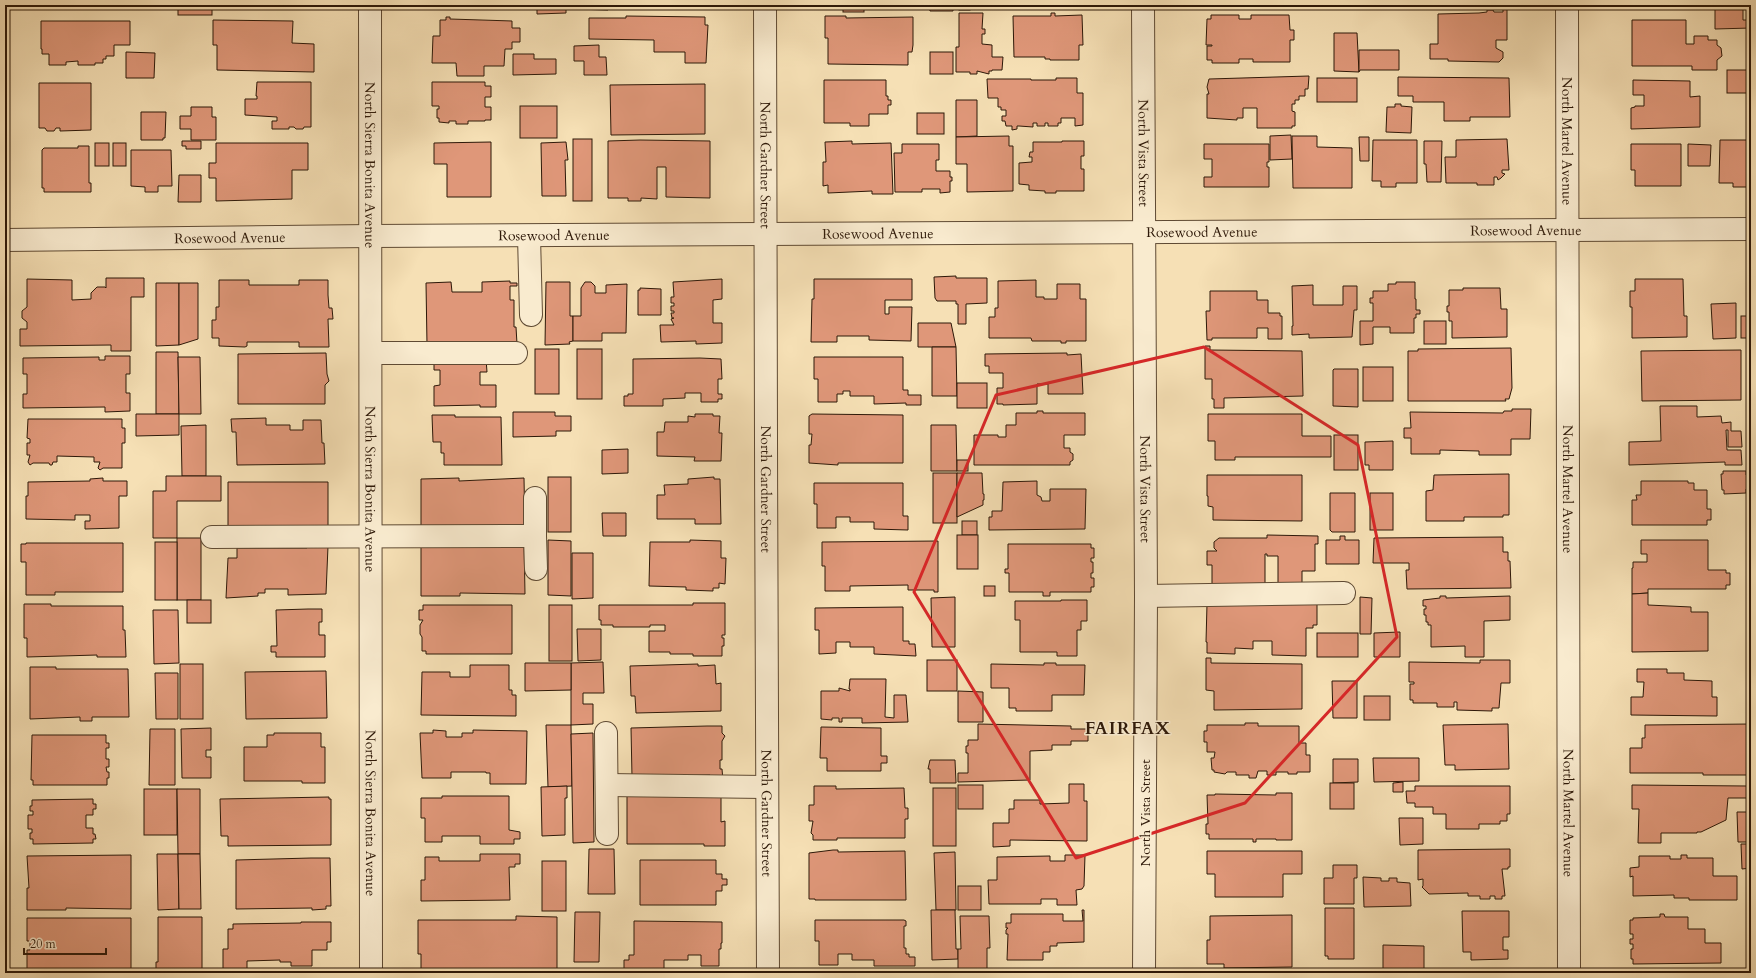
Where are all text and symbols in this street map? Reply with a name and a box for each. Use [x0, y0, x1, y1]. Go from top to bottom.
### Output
street label: North Martel Avenue [1557, 77, 1576, 205]
street label: North Sierra Bonita Avenue [360, 82, 379, 248]
street label: North Vista Street [1133, 99, 1153, 207]
street label: North Gardner Street [755, 101, 775, 229]
street label: Rosewood Avenue [1470, 221, 1582, 240]
street label: Rosewood Avenue [1146, 223, 1258, 242]
street label: Rosewood Avenue [822, 224, 934, 244]
street label: Rosewood Avenue [498, 226, 610, 245]
street label: Rosewood Avenue [174, 228, 286, 248]
street label: North Sierra Bonita Avenue [360, 406, 380, 572]
street label: North Gardner Street [756, 425, 775, 553]
street label: North Martel Avenue [1558, 425, 1577, 553]
street label: North Vista Street [1135, 435, 1155, 543]
district label: FAIRFAX [1085, 716, 1171, 741]
street label: North Sierra Bonita Avenue [361, 730, 380, 896]
street label: North Gardner Street [757, 749, 776, 877]
street label: North Martel Avenue [1559, 749, 1578, 877]
street label: North Vista Street [1136, 759, 1155, 867]
scale bar [24, 930, 106, 956]
text: 20 m [30, 936, 57, 952]

